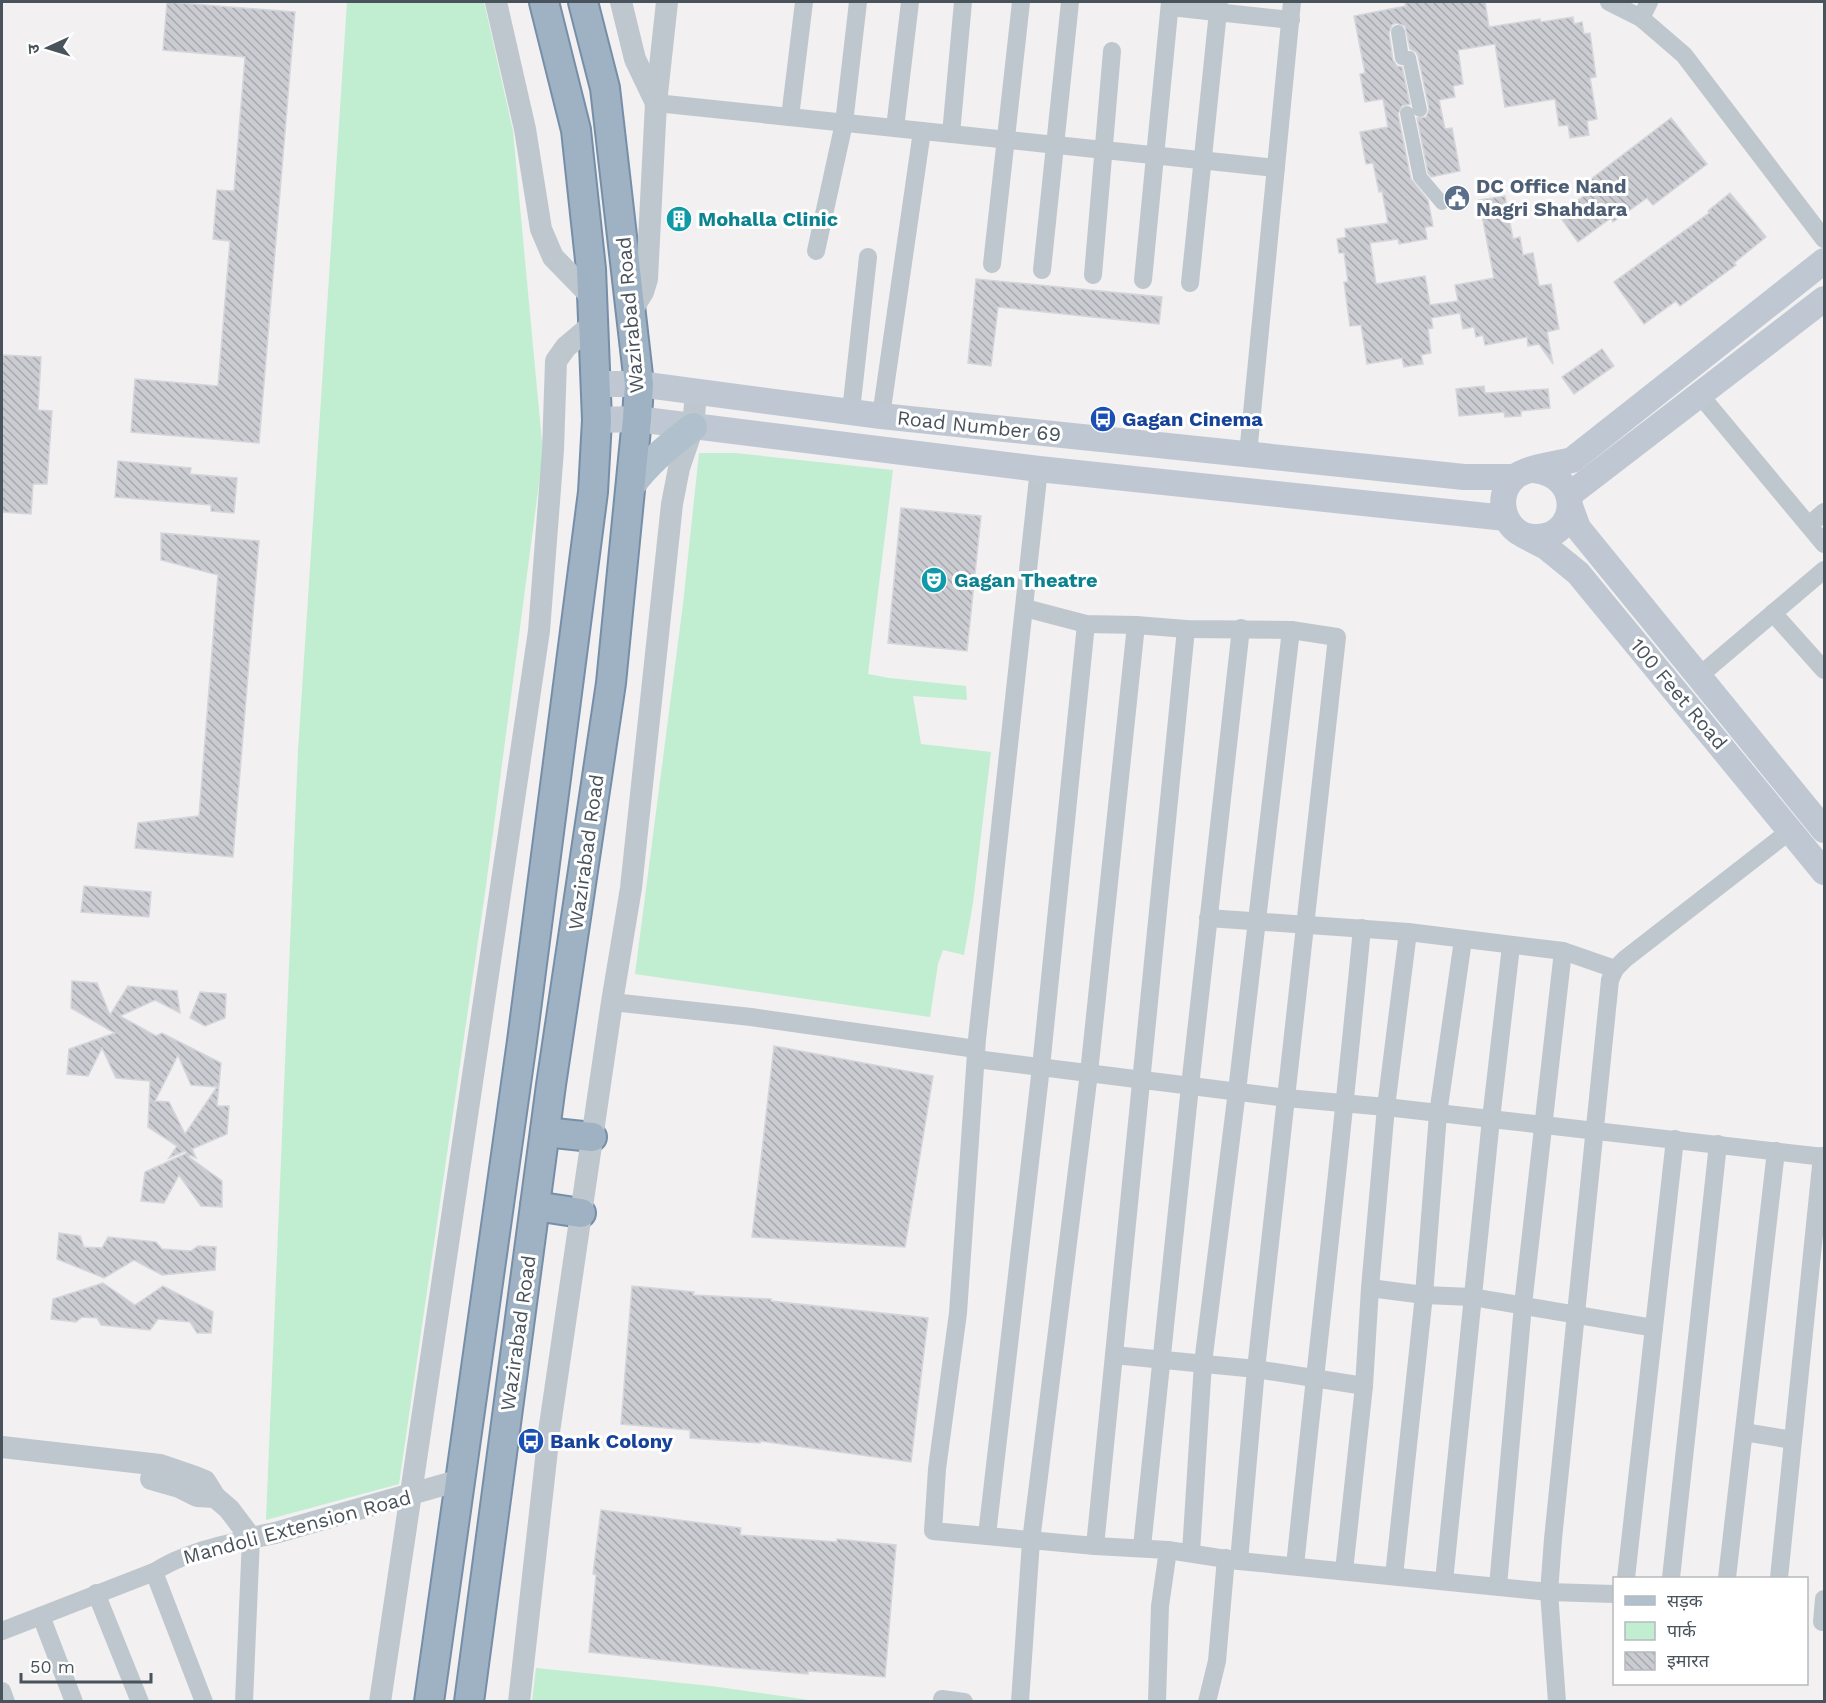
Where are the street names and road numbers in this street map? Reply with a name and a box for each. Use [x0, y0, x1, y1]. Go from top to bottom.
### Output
street label: Wazirabad Road [611, 236, 649, 394]
street label: Road Number 69 [896, 405, 1062, 447]
street label: 100 Feet Road [1626, 634, 1732, 754]
street label: Wazirabad Road [563, 773, 609, 931]
street label: Wazirabad Road [495, 1254, 541, 1412]
street label: Mandoli Extension Road [180, 1485, 414, 1569]

